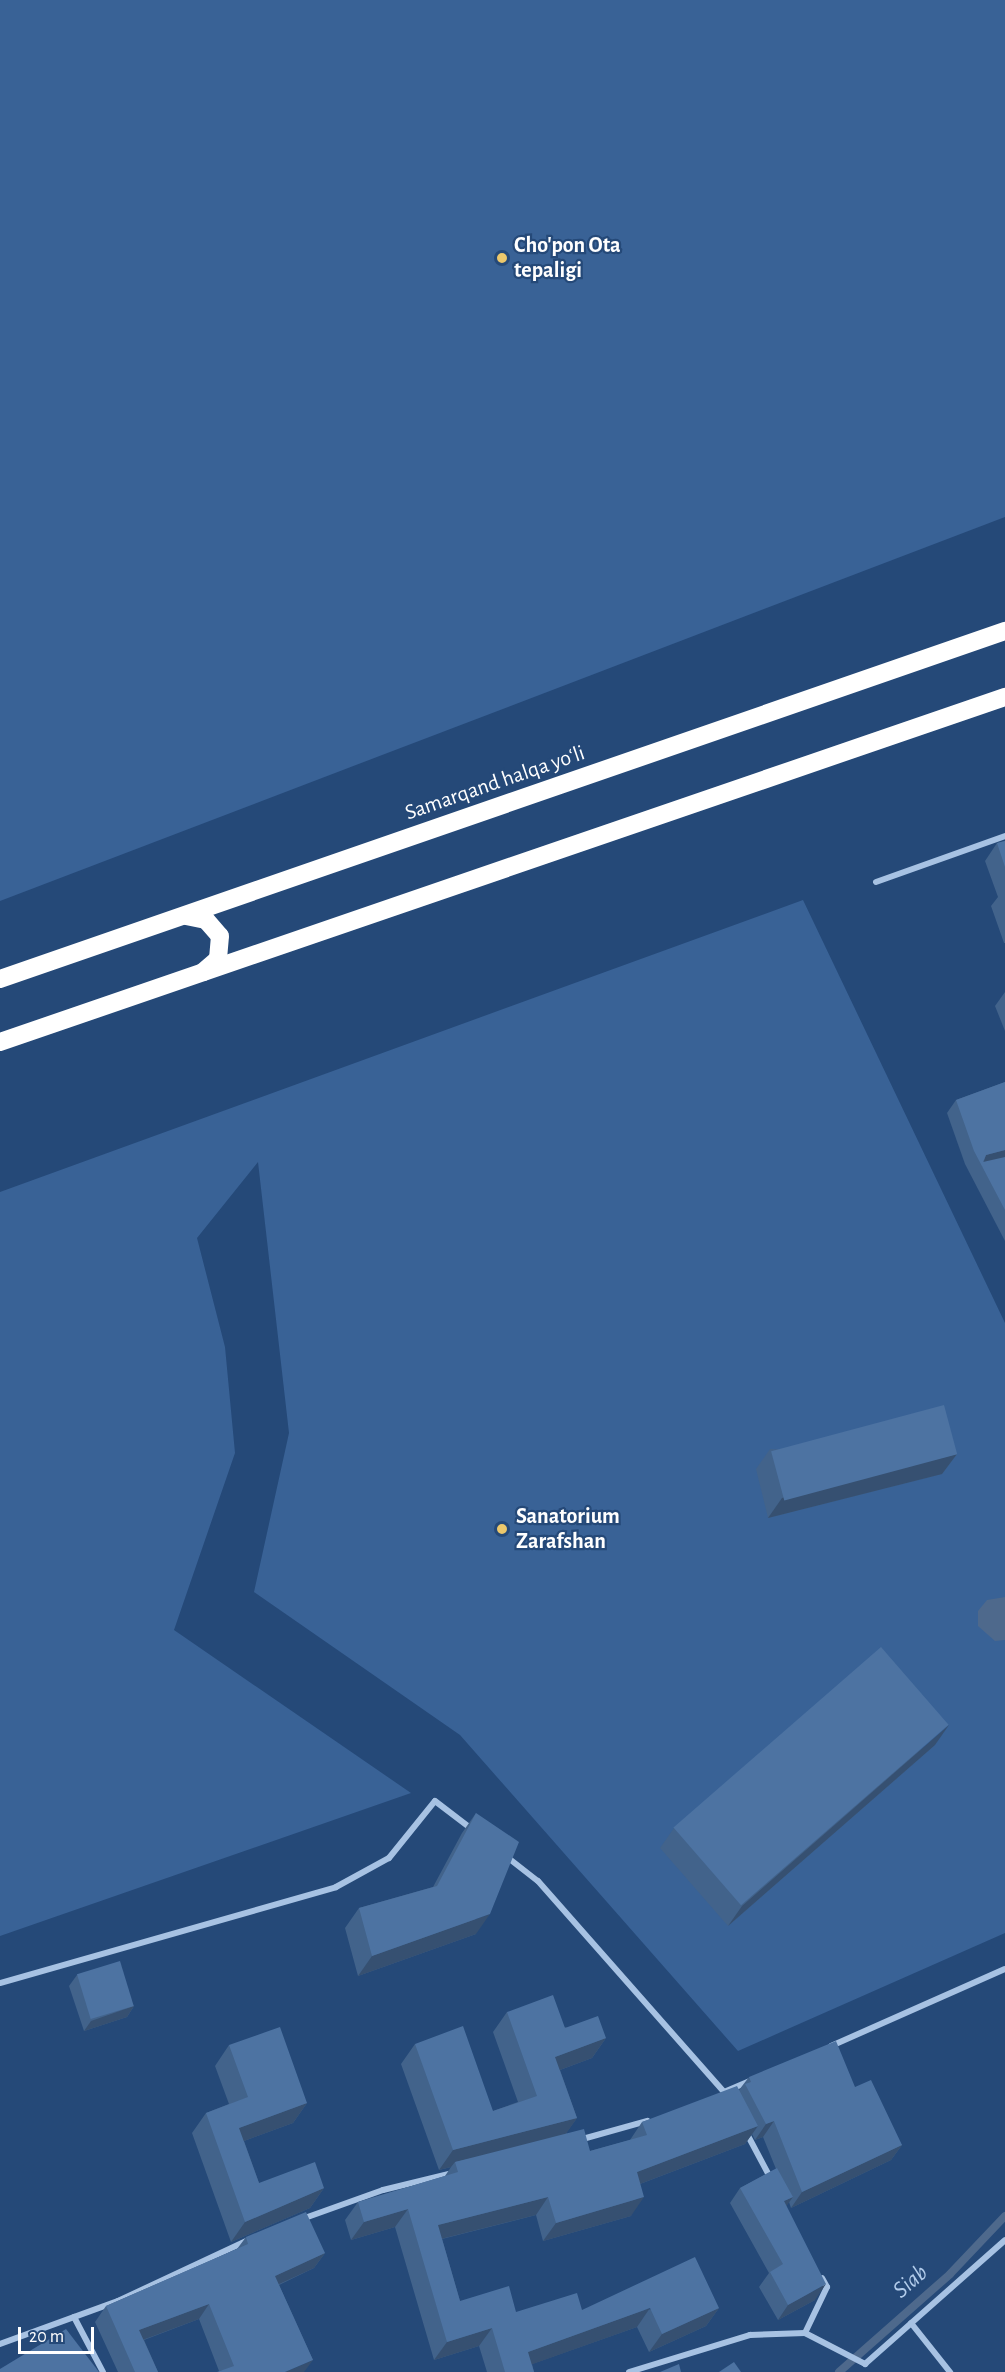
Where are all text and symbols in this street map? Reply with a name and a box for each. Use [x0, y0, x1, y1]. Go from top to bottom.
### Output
place label: Cho'pon Ota tepaligi [514, 232, 621, 284]
marker: Cho'pon Ota tepaligi [495, 251, 509, 265]
street label: Samarqand halqa yoʻli [402, 740, 588, 826]
place label: Sanatorium Zarafshan [516, 1503, 620, 1554]
marker: Sanatorium Zarafshan [493, 1520, 511, 1538]
water label: Siab [888, 2259, 934, 2305]
scale bar [21, 2315, 98, 2353]
text: 20 m [29, 2328, 64, 2346]

